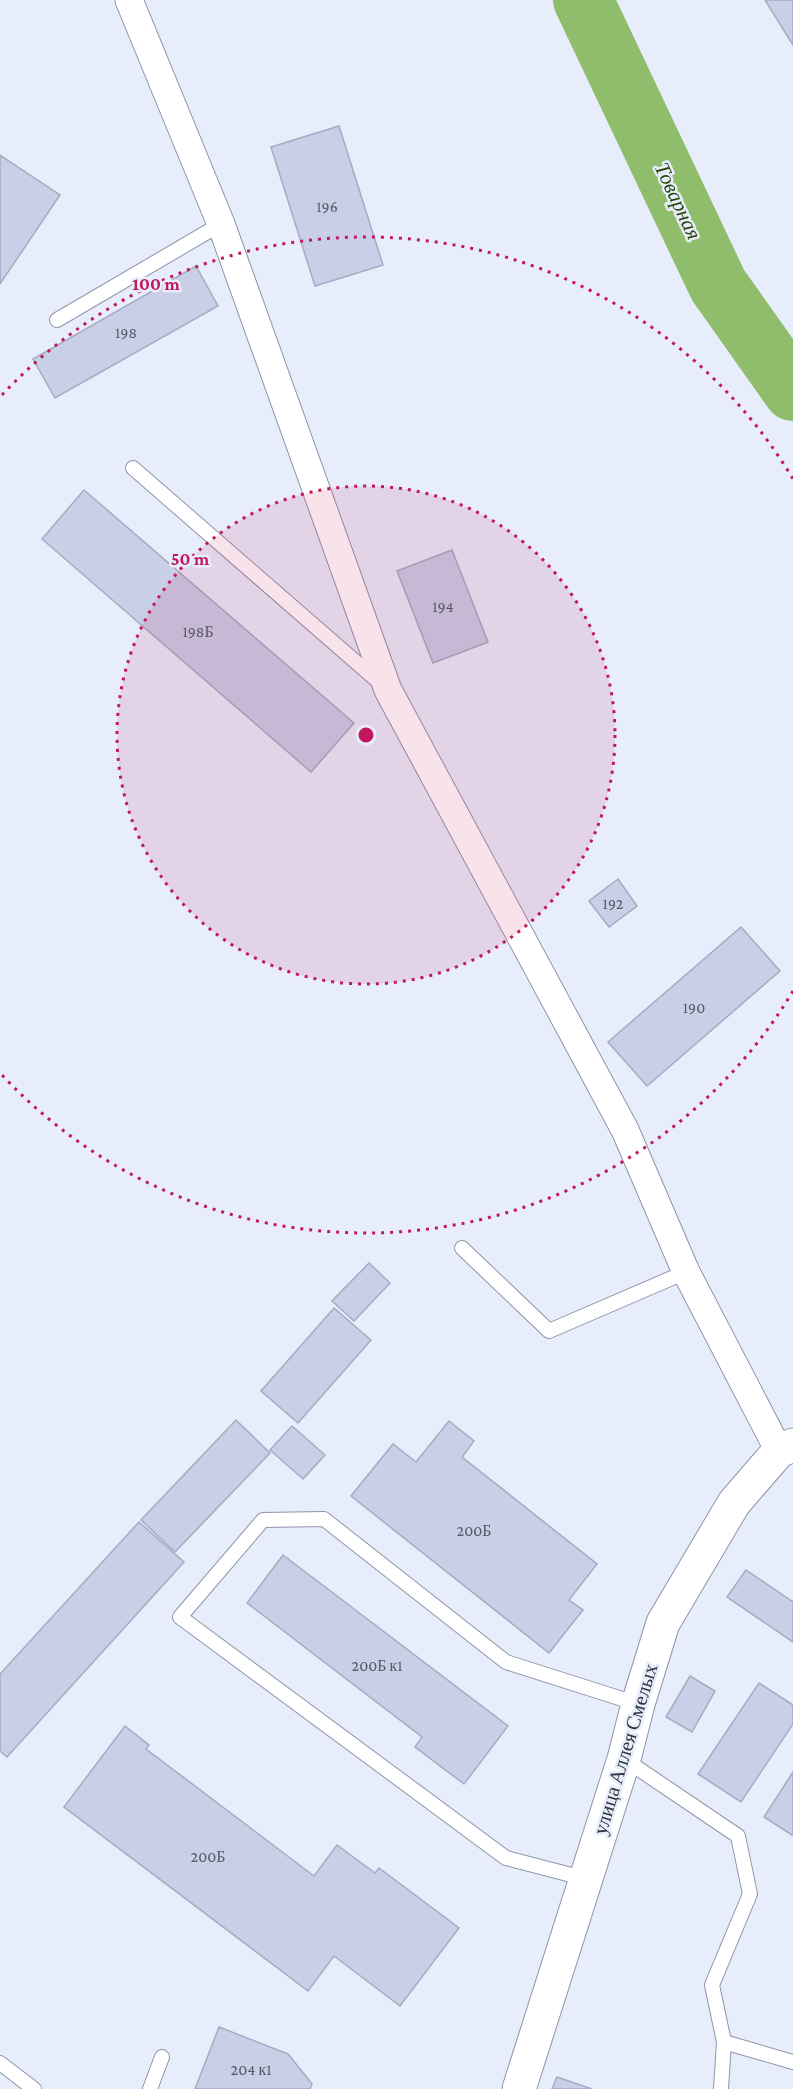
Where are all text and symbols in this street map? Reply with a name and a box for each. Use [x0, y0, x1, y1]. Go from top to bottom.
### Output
water label: Товарная [650, 159, 706, 243]
house number: 196 [316, 198, 338, 215]
text: 100 m [132, 274, 180, 294]
house number: 198 [115, 324, 137, 341]
text: 50 m [171, 549, 210, 569]
house number: 194 [432, 598, 454, 615]
house number: 198Б [182, 623, 214, 640]
centre of rings [356, 725, 376, 745]
house number: 192 [603, 895, 624, 912]
house number: 190 [683, 999, 705, 1016]
house number: 200Б [457, 1522, 491, 1539]
house number: 200Б к1 [352, 1657, 403, 1674]
street label: улица Аллея Смелых [589, 1661, 662, 1837]
house number: 200Б [191, 1848, 225, 1865]
house number: 204 к1 [231, 2061, 271, 2078]

